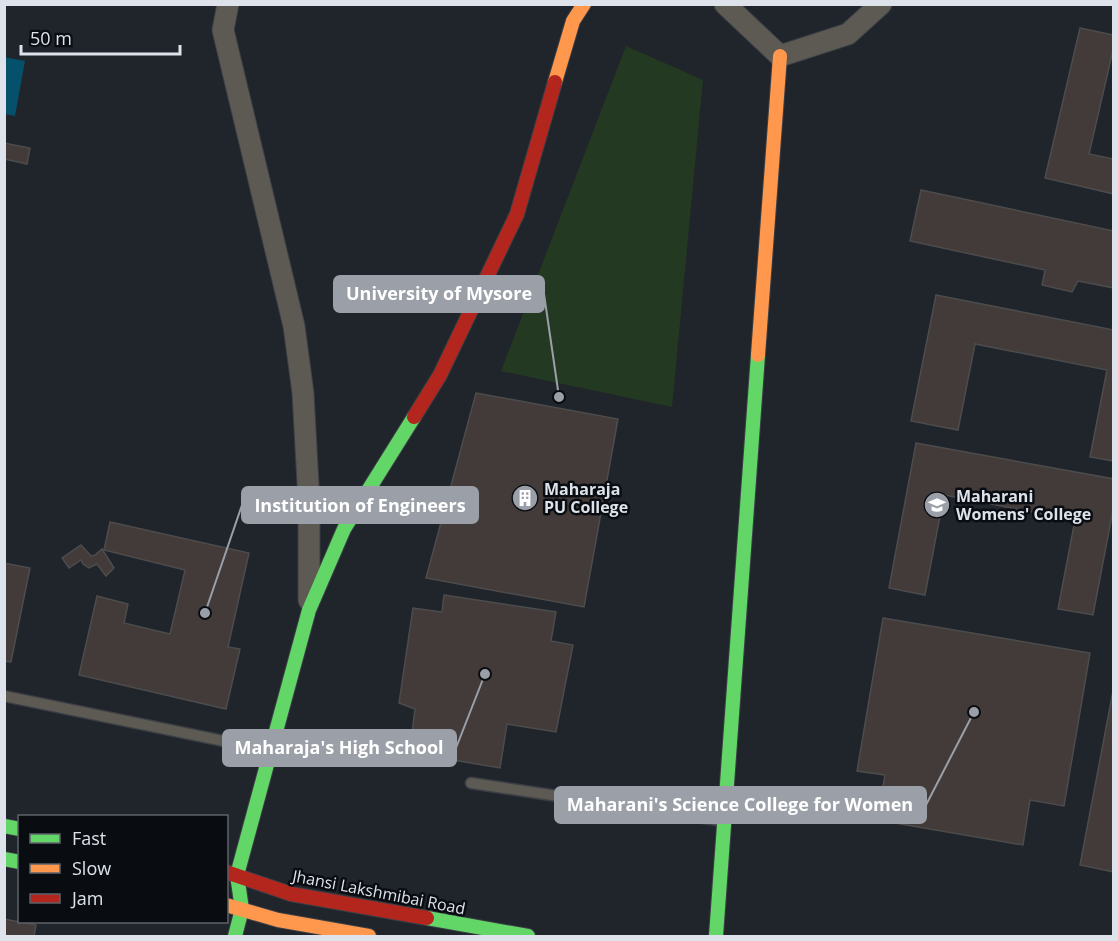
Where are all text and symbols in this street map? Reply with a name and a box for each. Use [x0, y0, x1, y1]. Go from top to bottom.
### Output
scale bar [21, 18, 180, 56]
text: 50 m [30, 26, 72, 50]
callout: University of Mysore [334, 276, 544, 312]
text: University of Mysore [346, 281, 532, 305]
place label: Maharaja PU College [544, 478, 628, 518]
building icon: Maharaja PU College [510, 483, 540, 513]
place label: Maharani Womens' College [956, 485, 1091, 525]
callout: Institution of Engineers [242, 487, 478, 523]
school or university icon: Maharani Womens' College [922, 490, 952, 520]
text: Institution of Engineers [254, 493, 466, 517]
callout: Maharaja's High School [223, 730, 456, 766]
text: Maharaja's High School [234, 735, 444, 759]
callout: Maharani's Science College for Women [555, 787, 926, 823]
text: Maharani's Science College for Women [567, 792, 913, 816]
legend [18, 815, 228, 923]
text: Fast [72, 826, 106, 850]
text: Slow [72, 856, 111, 880]
street label: Jhansi Lakshmibai Road [289, 864, 467, 920]
text: Jam [70, 886, 104, 910]

